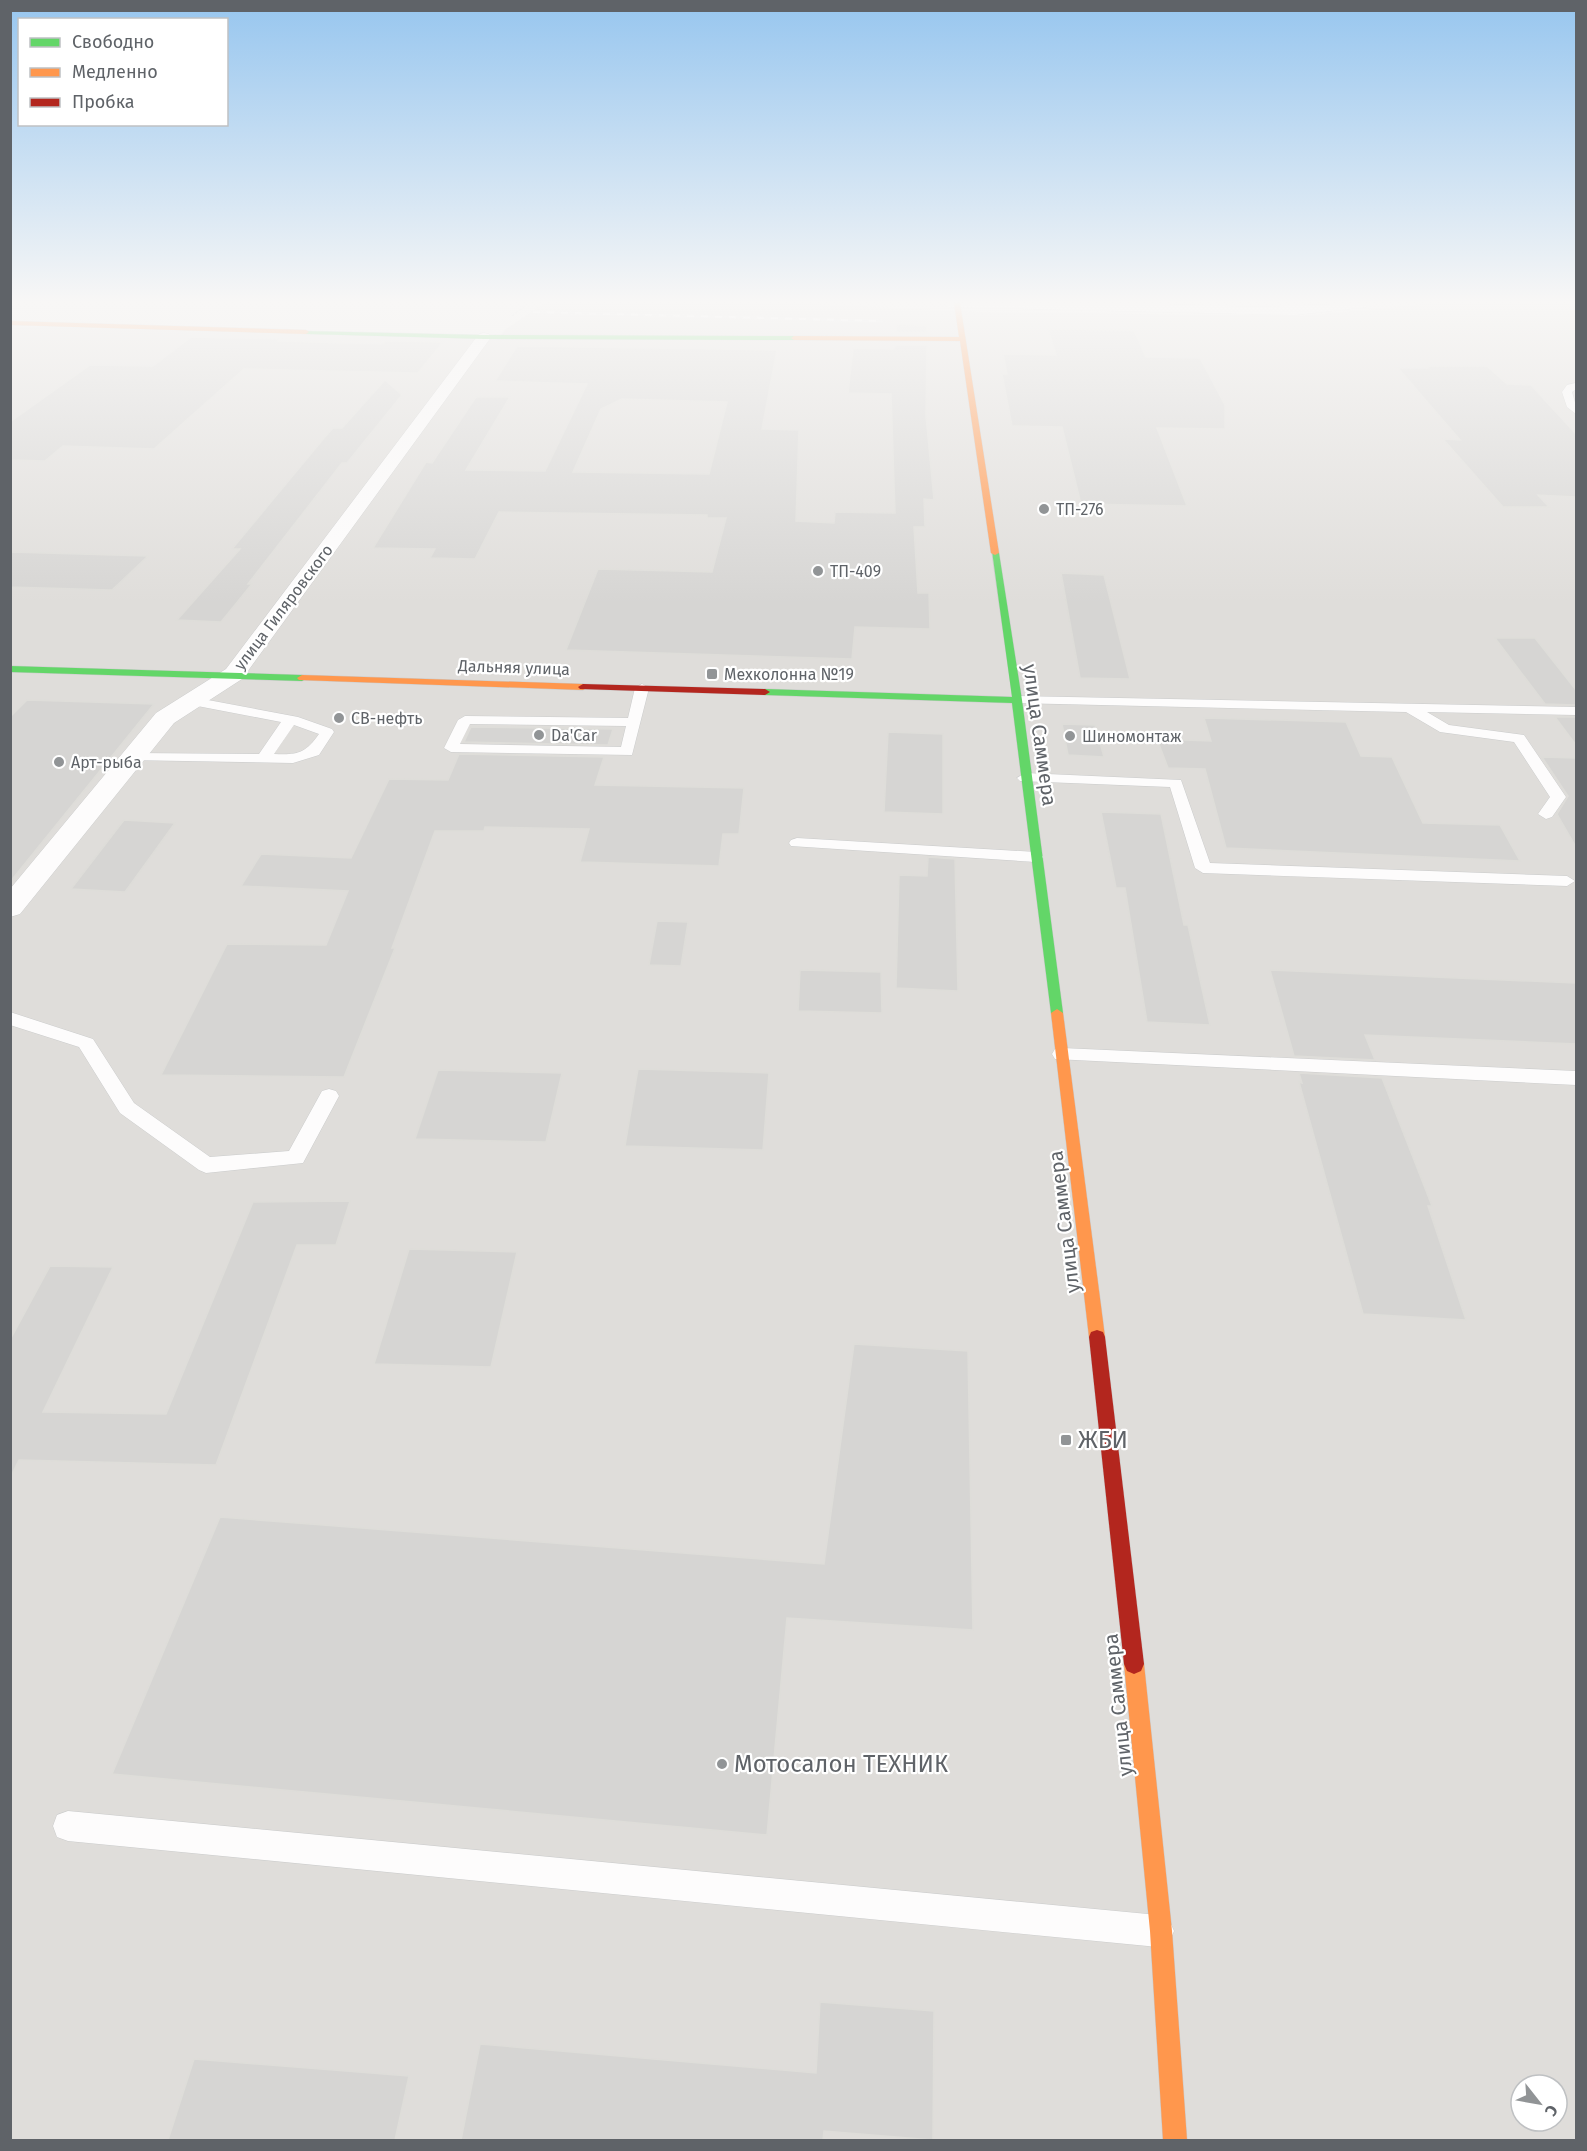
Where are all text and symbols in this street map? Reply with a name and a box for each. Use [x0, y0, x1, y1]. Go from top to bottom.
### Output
legend [18, 18, 228, 126]
text: Свободно [72, 31, 154, 53]
text: Медленно [72, 61, 158, 83]
text: Пробка [72, 91, 135, 113]
place label: ТП-276 [1056, 500, 1104, 519]
marker: ТП-276 [1037, 502, 1051, 516]
street label: улица Гиляровского [230, 541, 337, 674]
place label: ТП-409 [830, 562, 881, 581]
marker: ТП-409 [811, 564, 825, 578]
street label: Дальняя улица [457, 656, 570, 679]
street label: улица Саммера [1018, 662, 1062, 808]
place label: Мехколонна №19 [724, 665, 854, 684]
marker: Мехколонна №19 [705, 667, 719, 681]
place label: СВ-нефть [351, 709, 422, 728]
marker: СВ-нефть [332, 711, 346, 725]
place label: Da'Car [551, 726, 598, 745]
place label: Шиномонтаж [1082, 727, 1182, 746]
marker: Da'Car [532, 728, 546, 742]
marker: Шиномонтаж [1063, 729, 1077, 743]
place label: Арт-рыба [71, 753, 142, 772]
marker: Арт-рыба [52, 755, 66, 769]
street label: улица Саммера [1043, 1149, 1085, 1295]
place label: ЖБИ [1078, 1426, 1128, 1454]
marker: ЖБИ [1059, 1433, 1073, 1447]
street label: улица Саммера [1099, 1633, 1137, 1777]
place label: Мотосалон ТЕХНИК [734, 1750, 948, 1778]
marker: Мотосалон ТЕХНИК [715, 1757, 729, 1771]
north arrow [1509, 2073, 1569, 2133]
text: С [1541, 2102, 1562, 2120]

